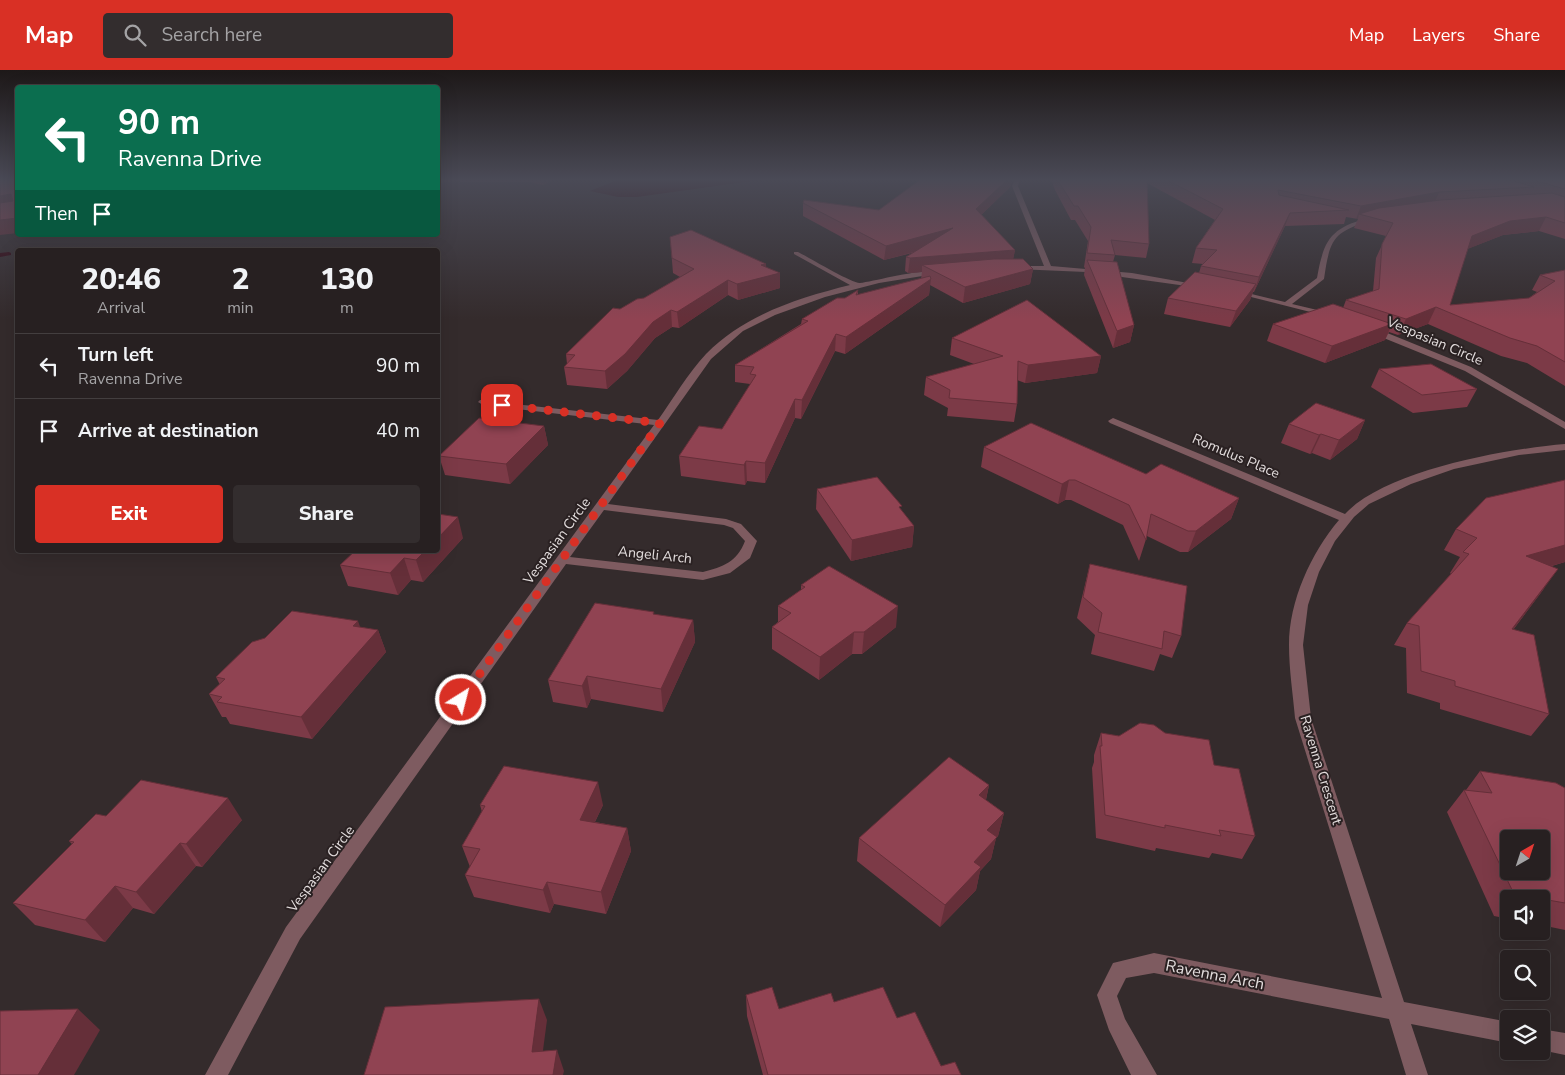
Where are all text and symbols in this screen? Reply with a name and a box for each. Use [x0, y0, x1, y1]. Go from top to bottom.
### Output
search box [103, 13, 453, 58]
text: Map [25, 19, 73, 51]
icon: search [121, 21, 149, 49]
text: Search here [161, 22, 262, 48]
text: Map [1349, 23, 1384, 47]
text: Layers [1412, 23, 1465, 47]
text: Share [1493, 23, 1540, 47]
text: 90 m [118, 99, 200, 146]
icon: left [35, 105, 100, 170]
text: Ravenna Drive [118, 144, 262, 174]
icon: arrive [88, 200, 116, 228]
text: Then [35, 201, 78, 227]
text: 20:46 [81, 259, 161, 300]
text: 2 [231, 259, 249, 300]
text: 130 [320, 259, 374, 300]
text: Arrival [97, 297, 145, 319]
text: min [227, 297, 254, 319]
text: m [340, 297, 354, 319]
street label: Vespasian Circle [1383, 312, 1486, 370]
text: Turn left [78, 342, 153, 368]
icon: left [35, 352, 63, 380]
text: 90 m [376, 353, 420, 379]
text: Ravenna Drive [78, 368, 182, 390]
pin [481, 384, 523, 426]
icon: arrive [488, 391, 516, 419]
icon: arrive [35, 417, 63, 445]
text: Arrive at destination [78, 418, 259, 444]
text: 40 m [376, 418, 420, 444]
street label: Romulus Place [1189, 429, 1283, 483]
button: Exit [35, 485, 223, 543]
button: Share [233, 485, 420, 543]
street label: Vespasian Circle [518, 494, 595, 589]
street label: Angeli Arch [617, 542, 693, 568]
position arrow [434, 673, 486, 725]
street label: Ravenna Crescent [1295, 713, 1347, 827]
street label: Vespasian Circle [282, 822, 359, 917]
north arrow [1500, 830, 1550, 880]
map controls [1500, 830, 1550, 1060]
button: sound [1500, 890, 1550, 940]
button: search [1500, 950, 1550, 1000]
street label: Ravenna Arch [1164, 955, 1266, 995]
button: layers [1500, 1010, 1550, 1060]

